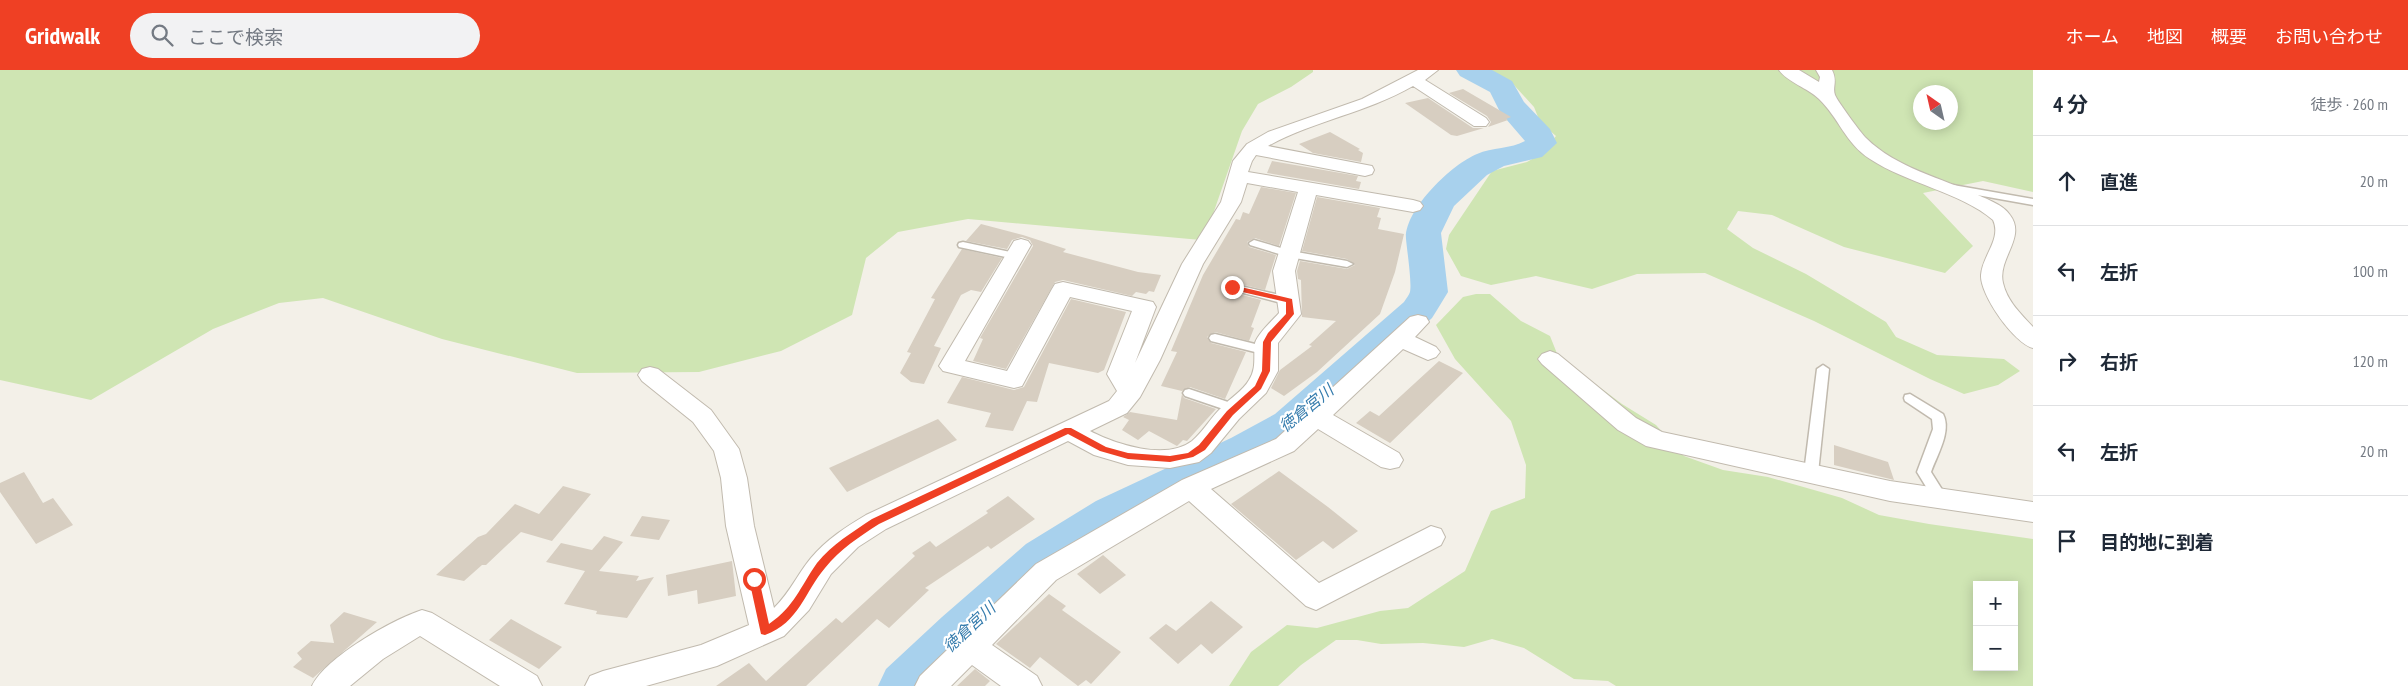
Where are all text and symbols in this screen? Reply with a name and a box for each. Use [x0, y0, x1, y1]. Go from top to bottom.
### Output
search box [130, 13, 480, 58]
text: Gridwalk [25, 20, 100, 51]
icon: search [148, 21, 176, 49]
text: ここで検索 [188, 25, 283, 49]
text: ホーム [2066, 25, 2119, 48]
text: 地図 [2147, 25, 2183, 48]
text: 概要 [2211, 25, 2247, 48]
text: お問い合わせ [2275, 25, 2383, 48]
north arrow [1913, 85, 1958, 130]
text: 4 分 [2053, 91, 2088, 118]
text: 徒歩 · 260 m [2310, 94, 2388, 114]
icon: ahead [2053, 167, 2081, 195]
text: 直進 [2100, 170, 2138, 194]
text: 20 m [2360, 171, 2388, 191]
icon: left [2053, 257, 2081, 285]
text: 左折 [2100, 260, 2138, 284]
text: 100 m [2353, 261, 2388, 281]
route end [1221, 276, 1244, 299]
icon: right [2053, 347, 2081, 375]
text: 右折 [2100, 350, 2138, 374]
text: 120 m [2353, 351, 2388, 371]
water label: 徳倉宮川 [1275, 379, 1339, 436]
icon: left [2053, 437, 2081, 465]
text: 左折 [2100, 440, 2138, 464]
text: 20 m [2360, 441, 2388, 461]
icon: arrive [2053, 527, 2081, 555]
text: 目的地に到着 [2100, 530, 2214, 554]
route start [743, 568, 766, 591]
map controls [1973, 581, 2018, 671]
button: + [1973, 581, 2018, 626]
water label: 徳倉宮川 [939, 597, 1001, 656]
button: − [1973, 626, 2018, 671]

